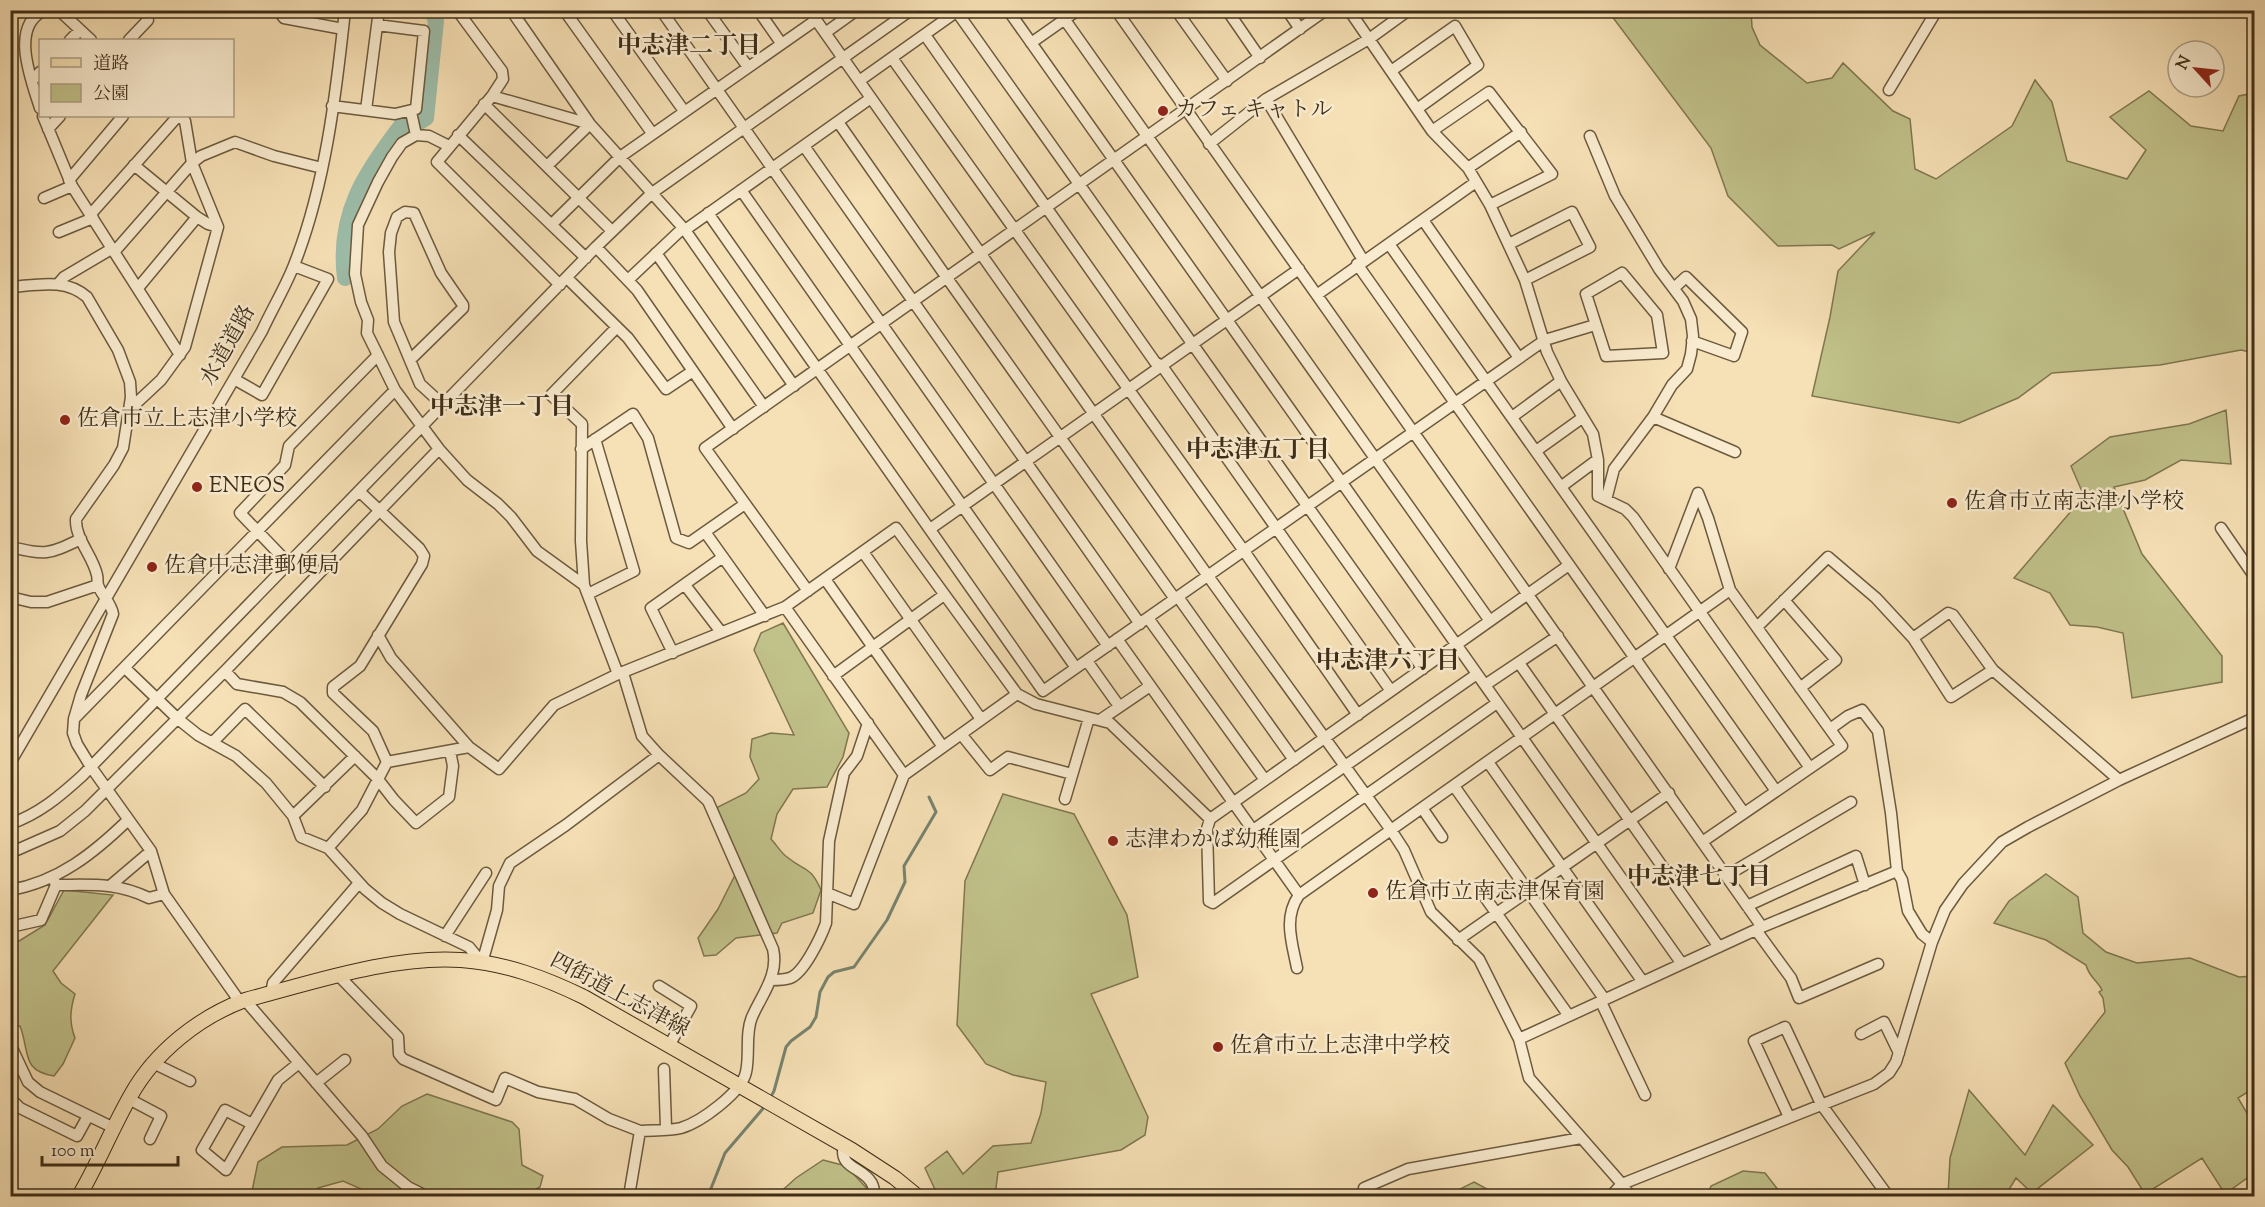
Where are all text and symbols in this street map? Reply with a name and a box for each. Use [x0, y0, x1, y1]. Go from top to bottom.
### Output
district label: 中志津二丁目 [617, 30, 761, 64]
legend [39, 39, 234, 117]
north arrow [2166, 39, 2226, 99]
text: 道路 [93, 52, 129, 78]
text: N [2172, 52, 2198, 74]
text: 公園 [93, 82, 129, 108]
place label: カフェ キャトル [1175, 95, 1333, 127]
marker: カフェ キャトル [1156, 104, 1170, 118]
street label: 水道道路 [194, 300, 264, 392]
district label: 中志津一丁目 [430, 391, 574, 425]
place label: 佐倉市立上志津小学校 [77, 404, 297, 436]
marker: 佐倉市立上志津小学校 [58, 413, 72, 427]
district label: 中志津五丁目 [1186, 434, 1330, 468]
place label: ENEOS [209, 471, 285, 503]
marker: ENEOS [190, 480, 204, 494]
place label: 佐倉市立南志津小学校 [1964, 487, 2184, 519]
marker: 佐倉市立南志津小学校 [1945, 496, 1959, 510]
place label: 佐倉中志津郵便局 [164, 551, 340, 583]
marker: 佐倉中志津郵便局 [145, 560, 159, 574]
district label: 中志津六丁目 [1316, 645, 1460, 679]
place label: 志津わかば幼稚園 [1125, 825, 1301, 857]
marker: 志津わかば幼稚園 [1106, 834, 1120, 848]
district label: 中志津七丁目 [1627, 861, 1771, 895]
place label: 佐倉市立南志津保育園 [1385, 877, 1605, 909]
marker: 佐倉市立南志津保育園 [1366, 886, 1380, 900]
street label: 四街道上志津線 [543, 946, 695, 1046]
place label: 佐倉市立上志津中学校 [1230, 1031, 1450, 1063]
marker: 佐倉市立上志津中学校 [1211, 1040, 1225, 1054]
scale bar [42, 1129, 178, 1167]
text: 100 m [51, 1139, 95, 1165]

